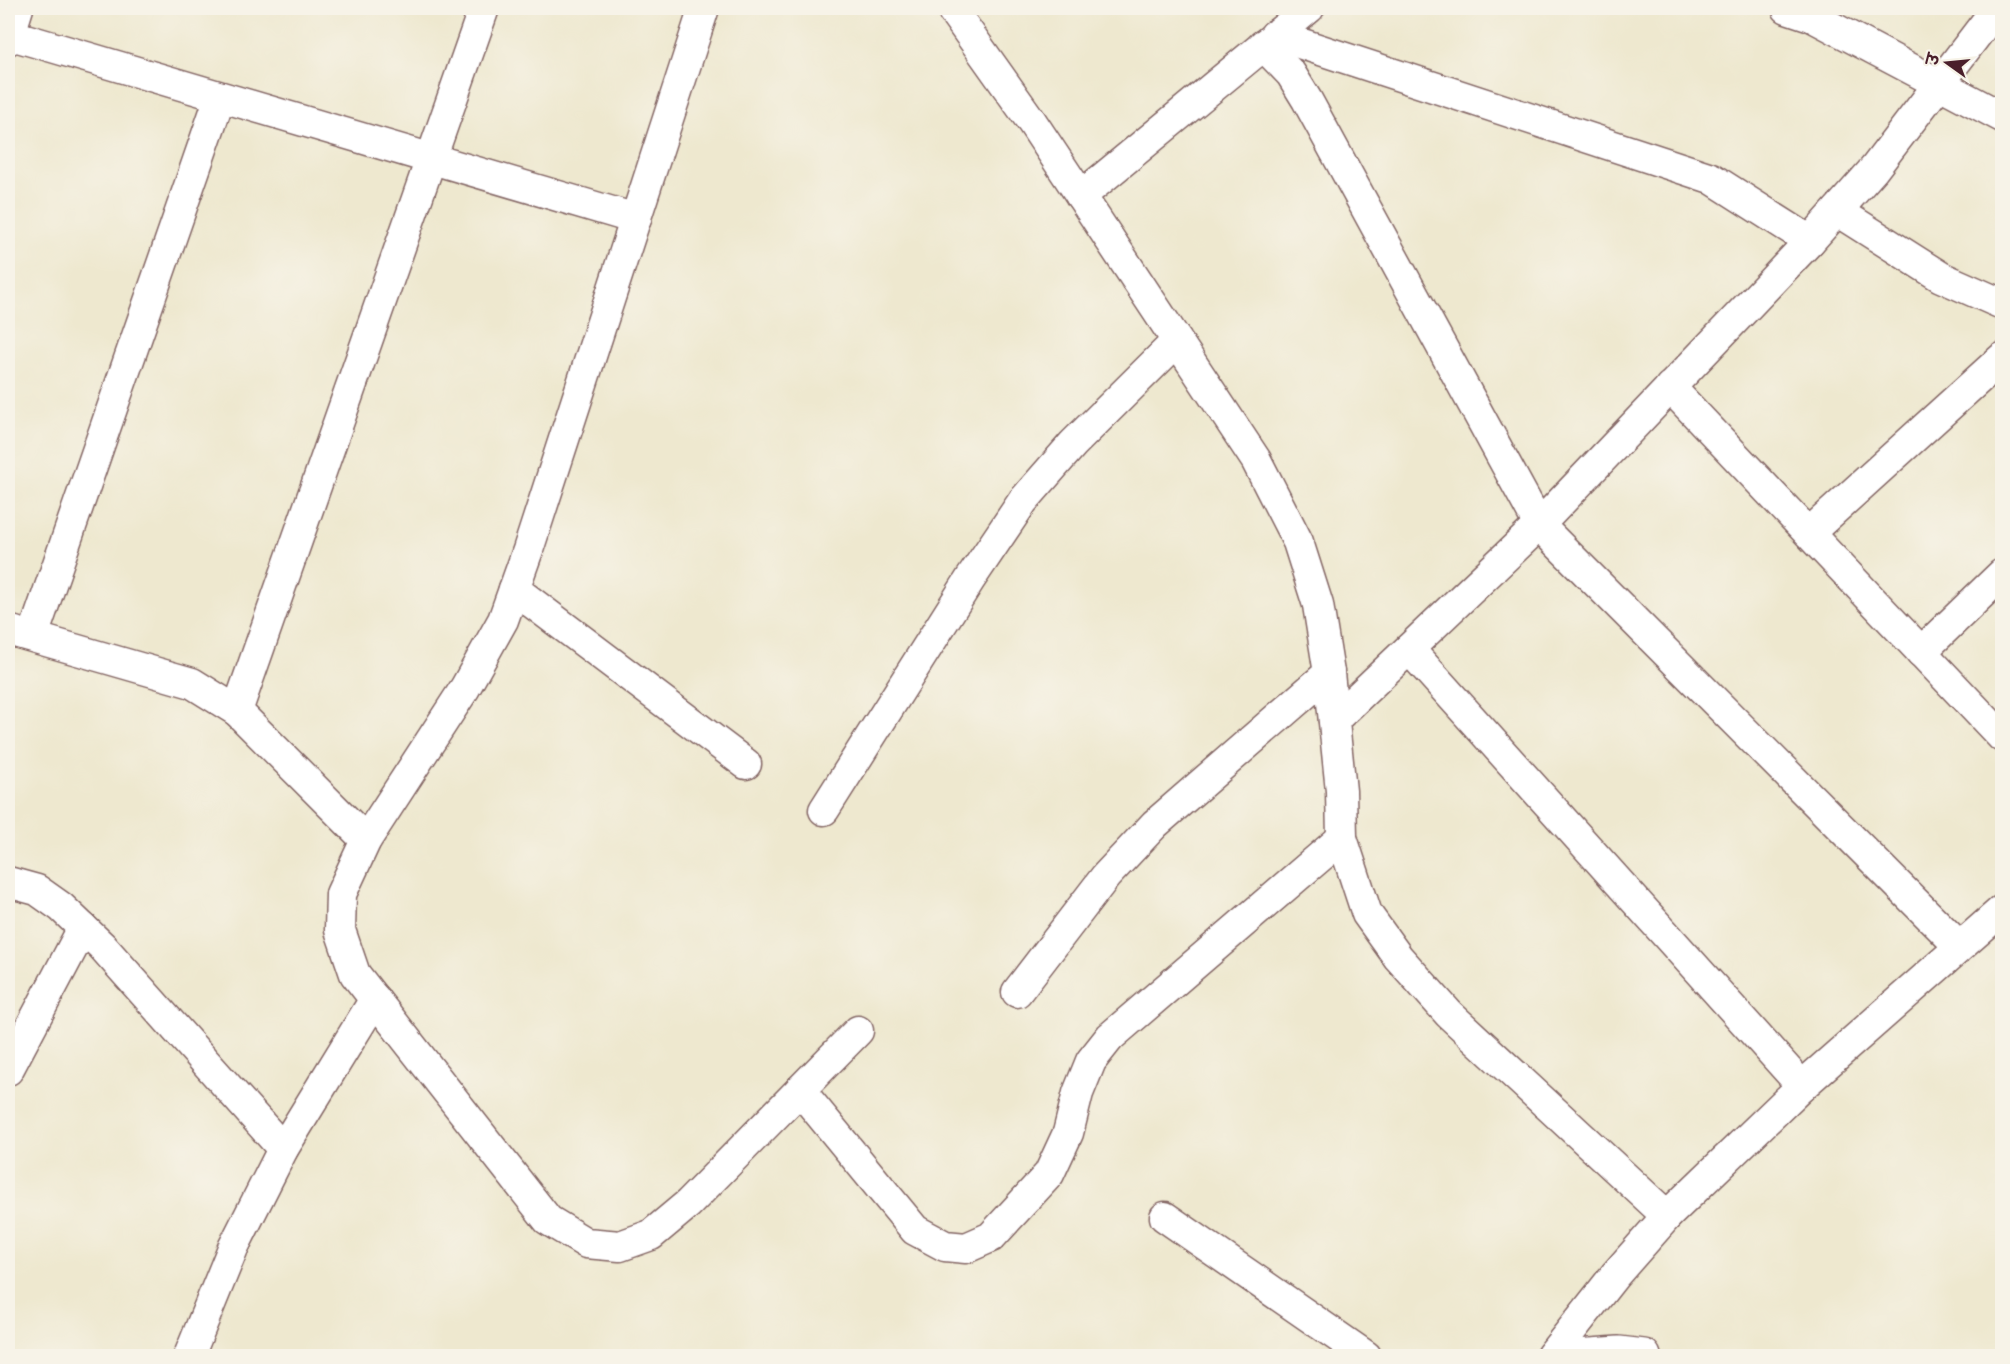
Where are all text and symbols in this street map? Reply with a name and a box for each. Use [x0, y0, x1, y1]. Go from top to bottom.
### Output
north arrow [1917, 33, 1977, 93]
text: उ [1921, 50, 1945, 69]

